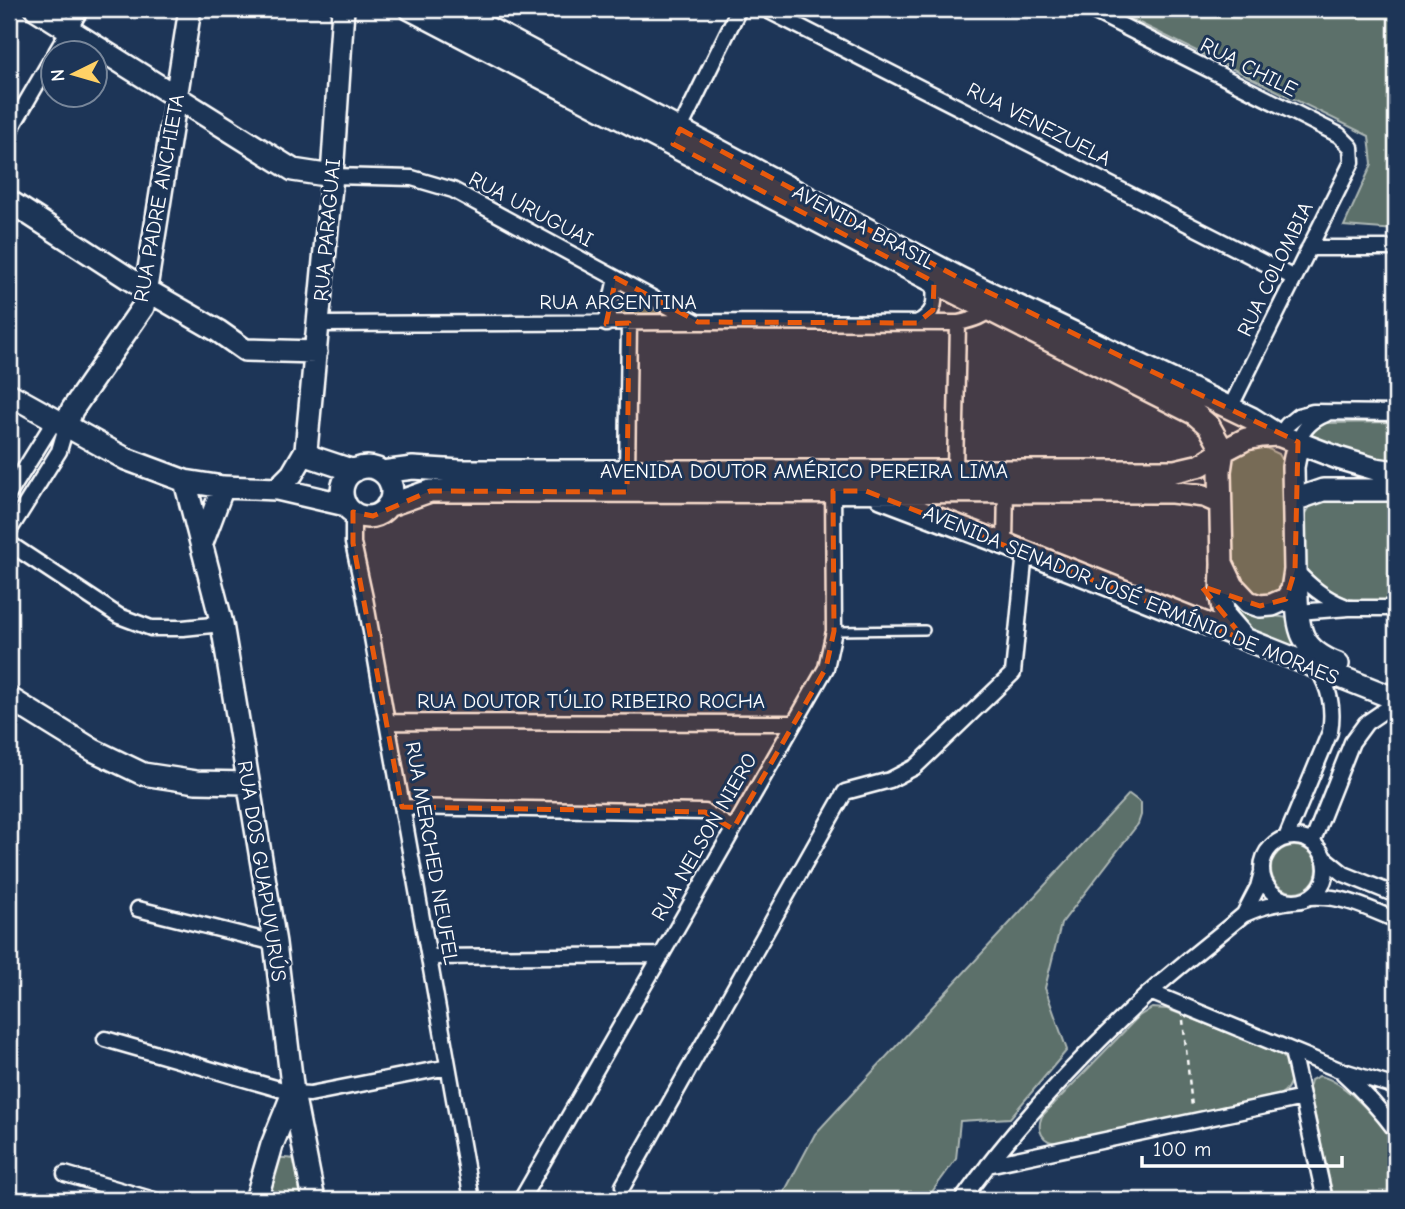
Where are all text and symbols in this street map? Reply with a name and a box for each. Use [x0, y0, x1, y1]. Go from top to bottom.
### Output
street label: RUA CHILE [1197, 32, 1301, 102]
north arrow [38, 38, 108, 108]
text: N [47, 68, 70, 83]
street label: RUA VENEZUELA [963, 77, 1115, 171]
street label: RUA PADRE ANCHIETA [129, 92, 189, 304]
street label: RUA PARAGUAI [309, 158, 345, 302]
street label: RUA URUGUAI [465, 166, 597, 252]
street label: AVENIDA BRASIL [789, 179, 940, 275]
street label: RUA COLOMBIA [1232, 198, 1318, 340]
street label: RUA ARGENTINA [539, 290, 697, 314]
street label: AVENIDA DOUTOR AMÉRICO PEREIRA LIMA [600, 459, 1008, 483]
street label: AVENIDA SENADOR JOSÉ ERMÍNIO DE MORAES [920, 500, 1342, 690]
street label: RUA DOUTOR TÚLIO RIBEIRO ROCHA [417, 689, 765, 713]
street label: RUA MERCHED NEUFEL [401, 740, 464, 967]
street label: RUA NELSON NIERO [646, 749, 762, 925]
street label: RUA DOS GUAPUVURÚS [233, 759, 291, 983]
scale bar [1142, 1125, 1342, 1169]
text: 100 m [1153, 1137, 1211, 1161]

